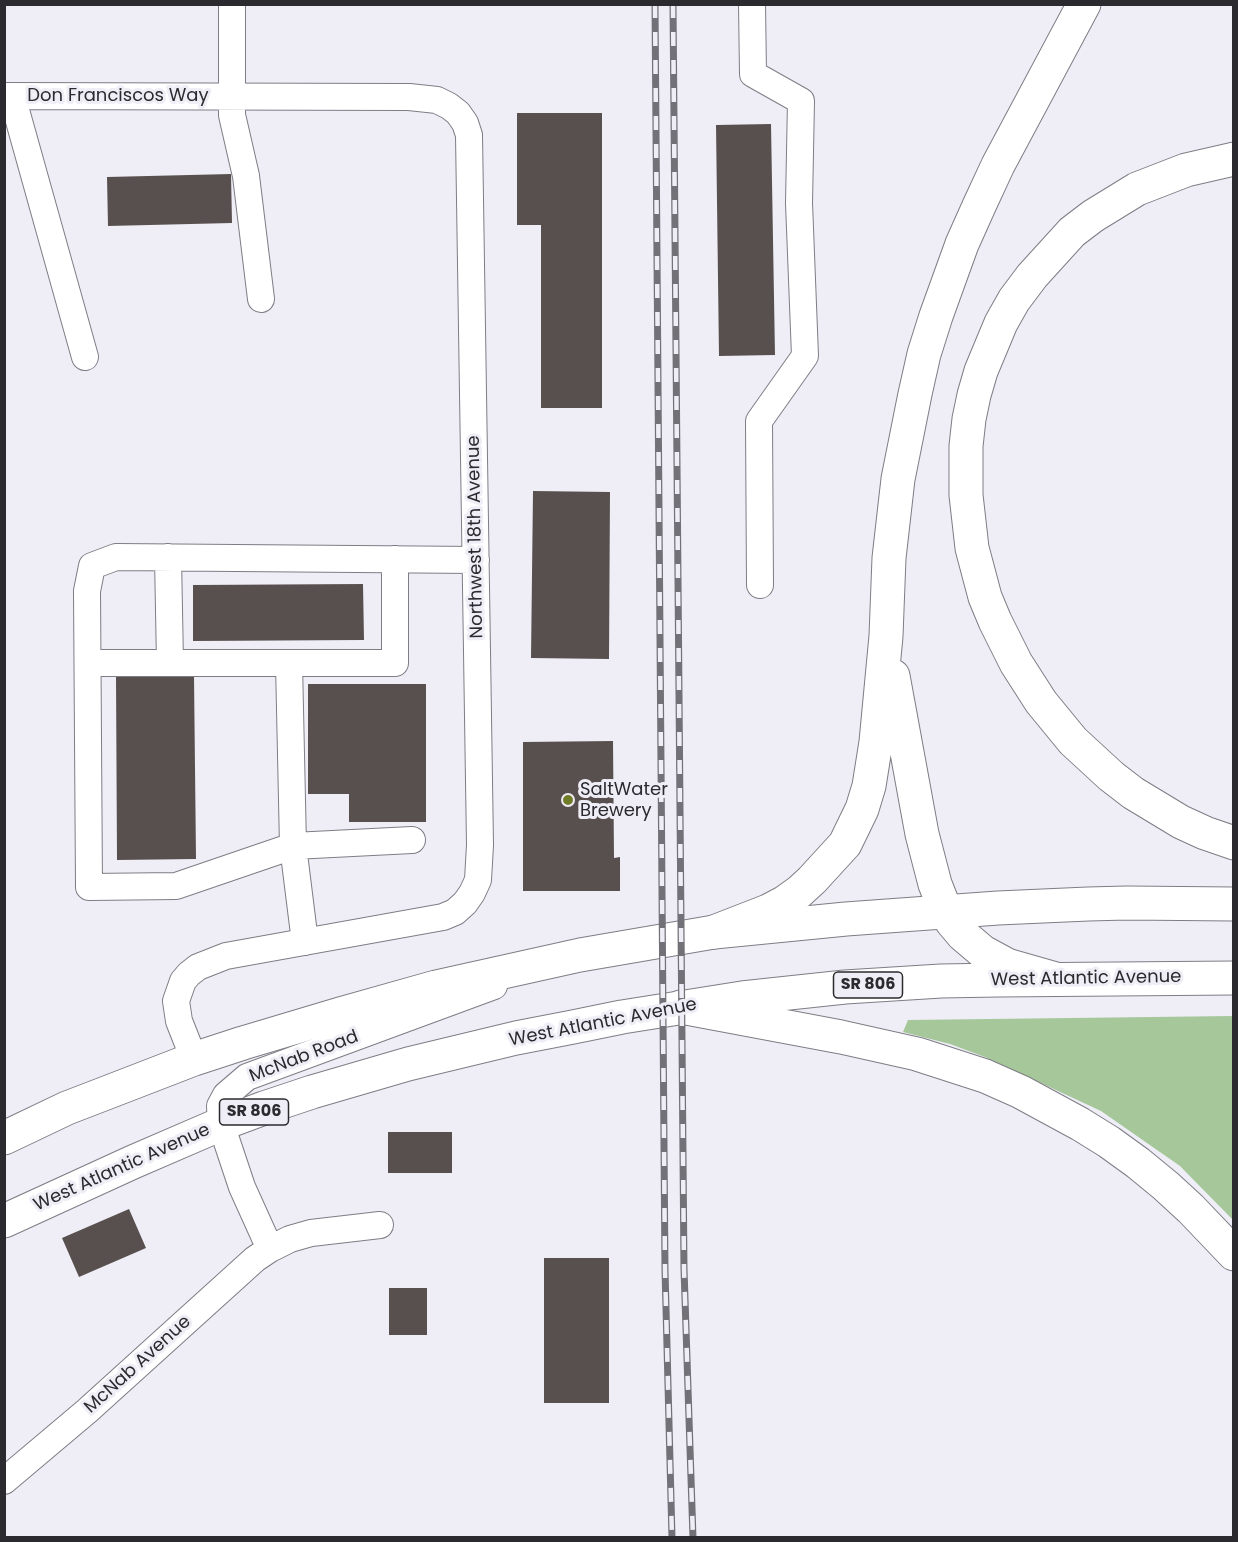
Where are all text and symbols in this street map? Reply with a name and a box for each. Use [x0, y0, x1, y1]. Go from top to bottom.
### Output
street label: Don Franciscos Way [27, 85, 209, 107]
street label: Northwest 18th Avenue [463, 435, 489, 639]
place label: SaltWater Brewery [580, 779, 668, 822]
marker: SaltWater Brewery [561, 793, 575, 807]
street label: West Atlantic Avenue [991, 967, 1181, 991]
road number: SR 806 [834, 972, 902, 998]
street label: West Atlantic Avenue [507, 994, 699, 1052]
street label: McNab Road [246, 1026, 362, 1088]
road number: SR 806 [220, 1099, 288, 1125]
street label: West Atlantic Avenue [31, 1119, 213, 1217]
street label: McNab Avenue [80, 1312, 196, 1418]

